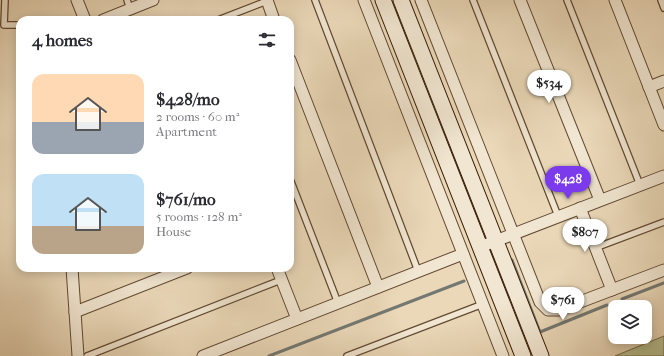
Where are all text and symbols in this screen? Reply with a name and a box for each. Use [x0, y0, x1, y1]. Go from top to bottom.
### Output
icon: filters [256, 29, 278, 51]
text: 4 homes [32, 30, 92, 50]
pin: $534 [525, 70, 573, 104]
text: $534 [536, 75, 562, 90]
text: $428/mo [156, 89, 220, 109]
icon: home [64, 90, 112, 138]
text: 2 rooms · 60 m² [156, 109, 239, 124]
text: Apartment [156, 124, 217, 139]
pin: $428 [544, 166, 592, 200]
text: $428 [554, 171, 582, 186]
text: $761/mo [156, 189, 216, 209]
icon: home [64, 190, 112, 238]
text: 5 rooms · 128 m² [156, 209, 242, 224]
pin: $807 [561, 219, 609, 253]
text: House [156, 224, 191, 239]
text: $807 [571, 224, 599, 239]
pin: $761 [539, 287, 587, 321]
text: $761 [550, 292, 576, 307]
map controls [608, 300, 652, 344]
button: layers [608, 300, 652, 344]

